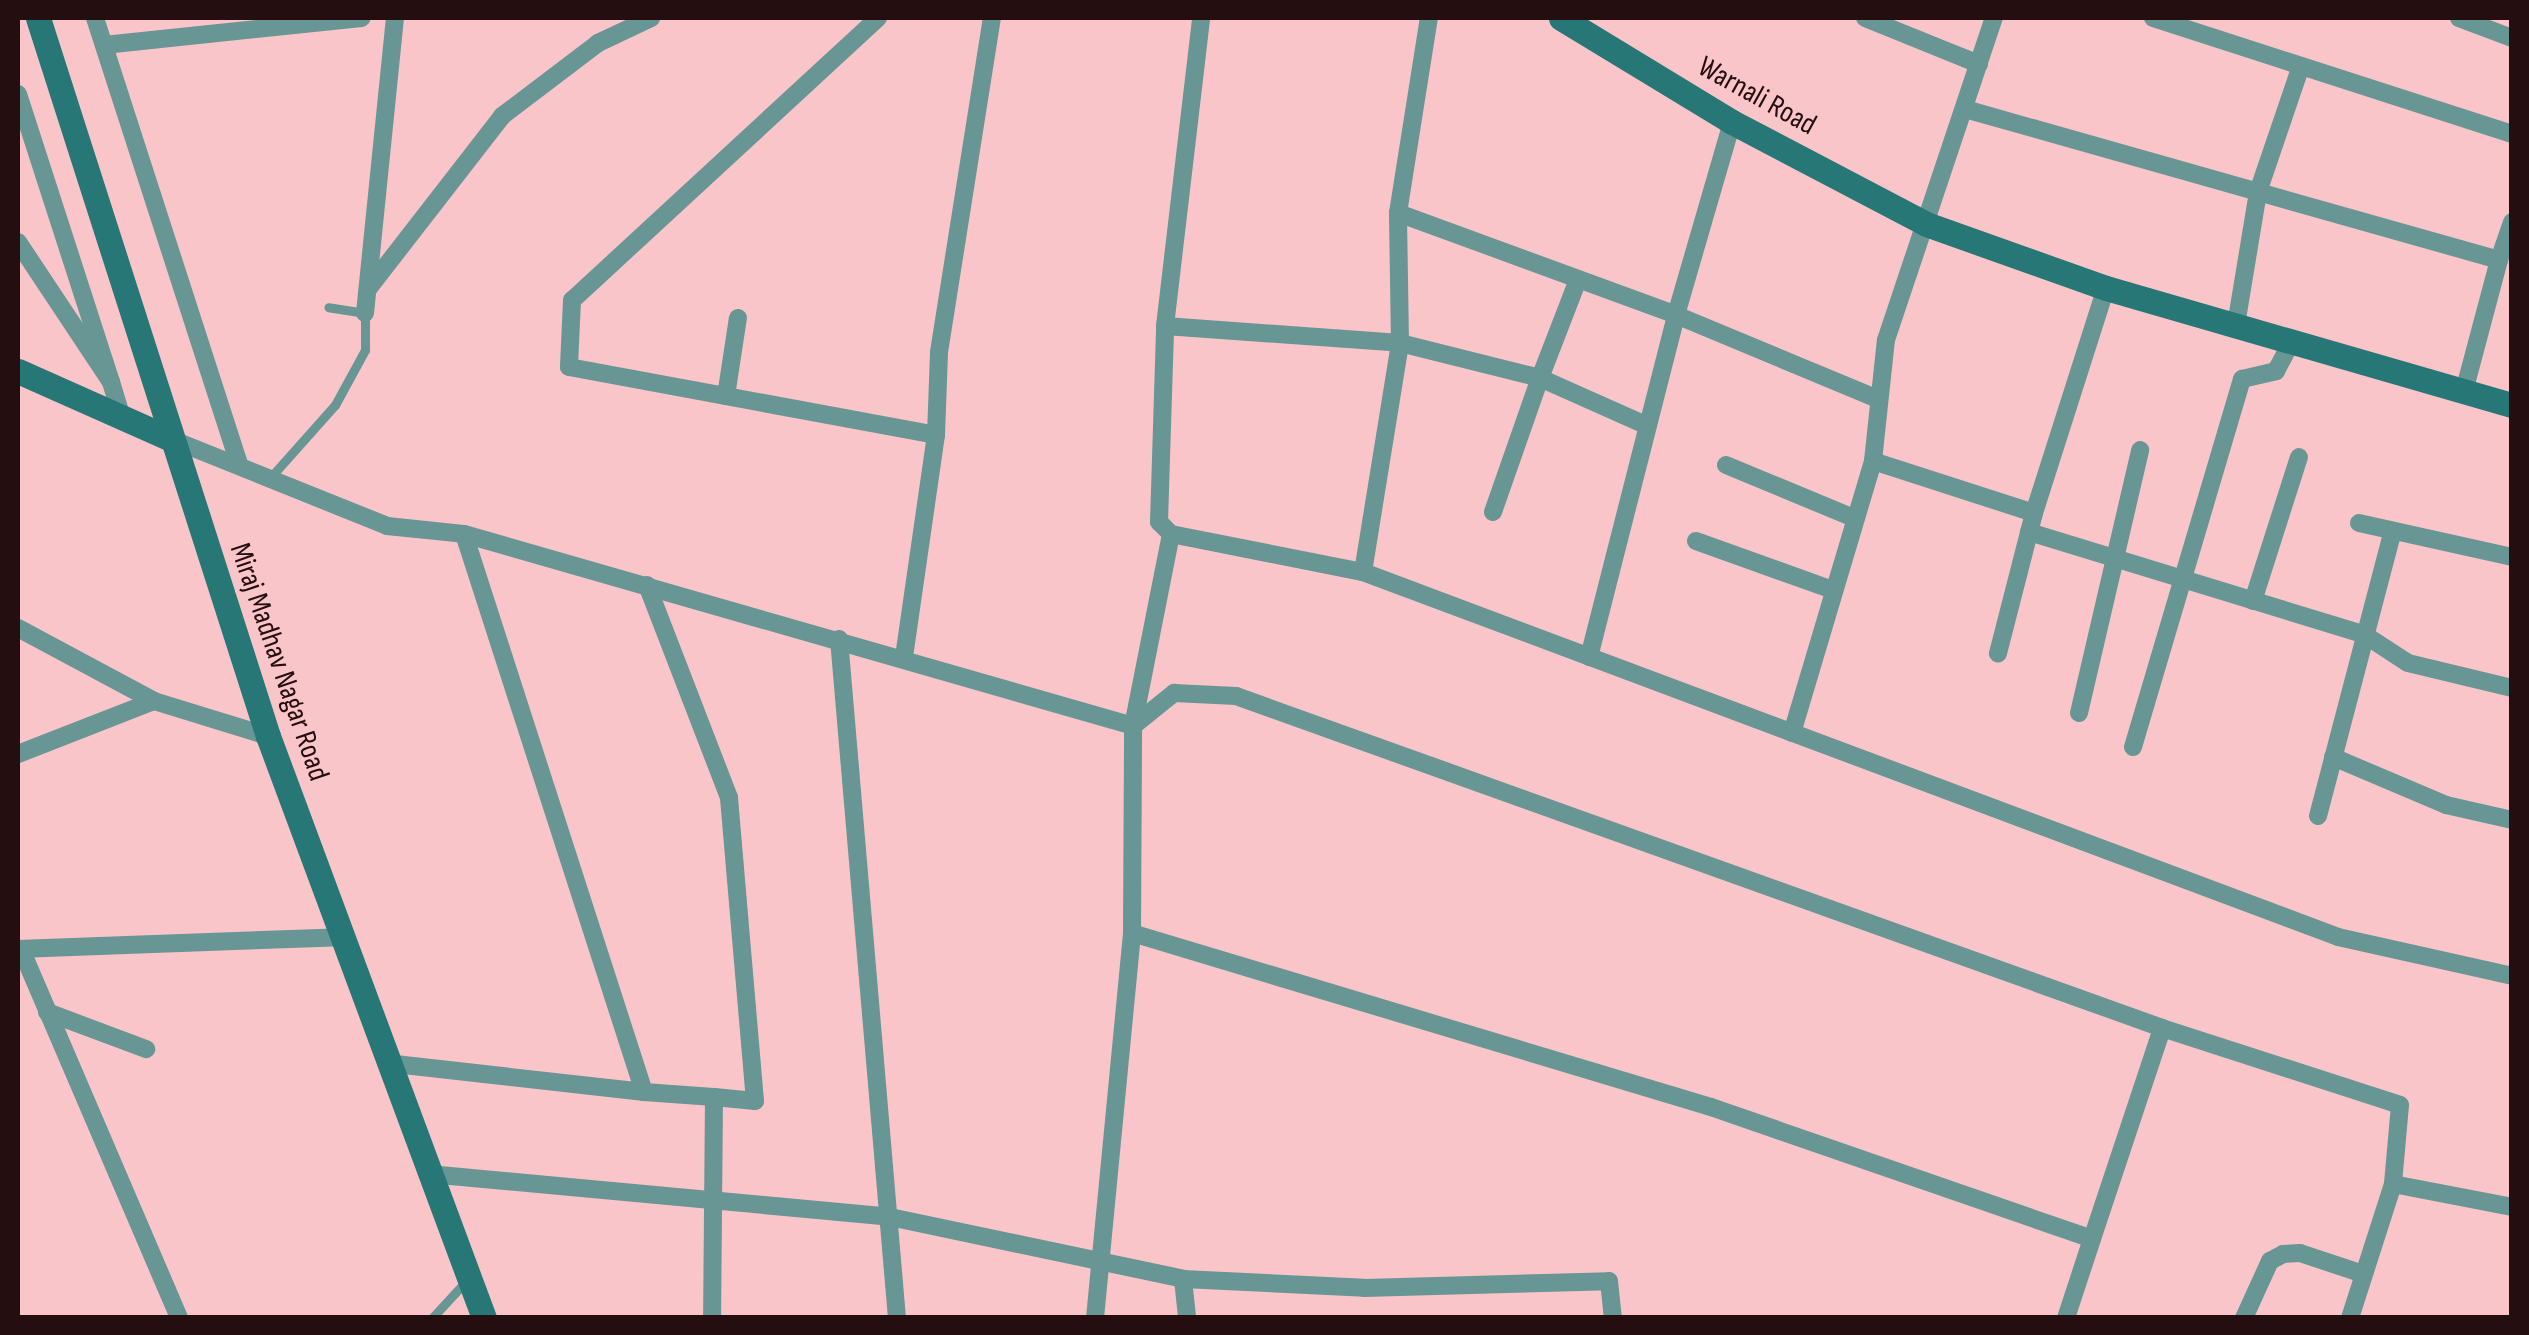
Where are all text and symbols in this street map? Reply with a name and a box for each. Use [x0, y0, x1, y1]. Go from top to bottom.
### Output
street label: Warnali Road [1692, 49, 1822, 143]
street label: Miraj Madhav Nagar Road [221, 538, 337, 786]

